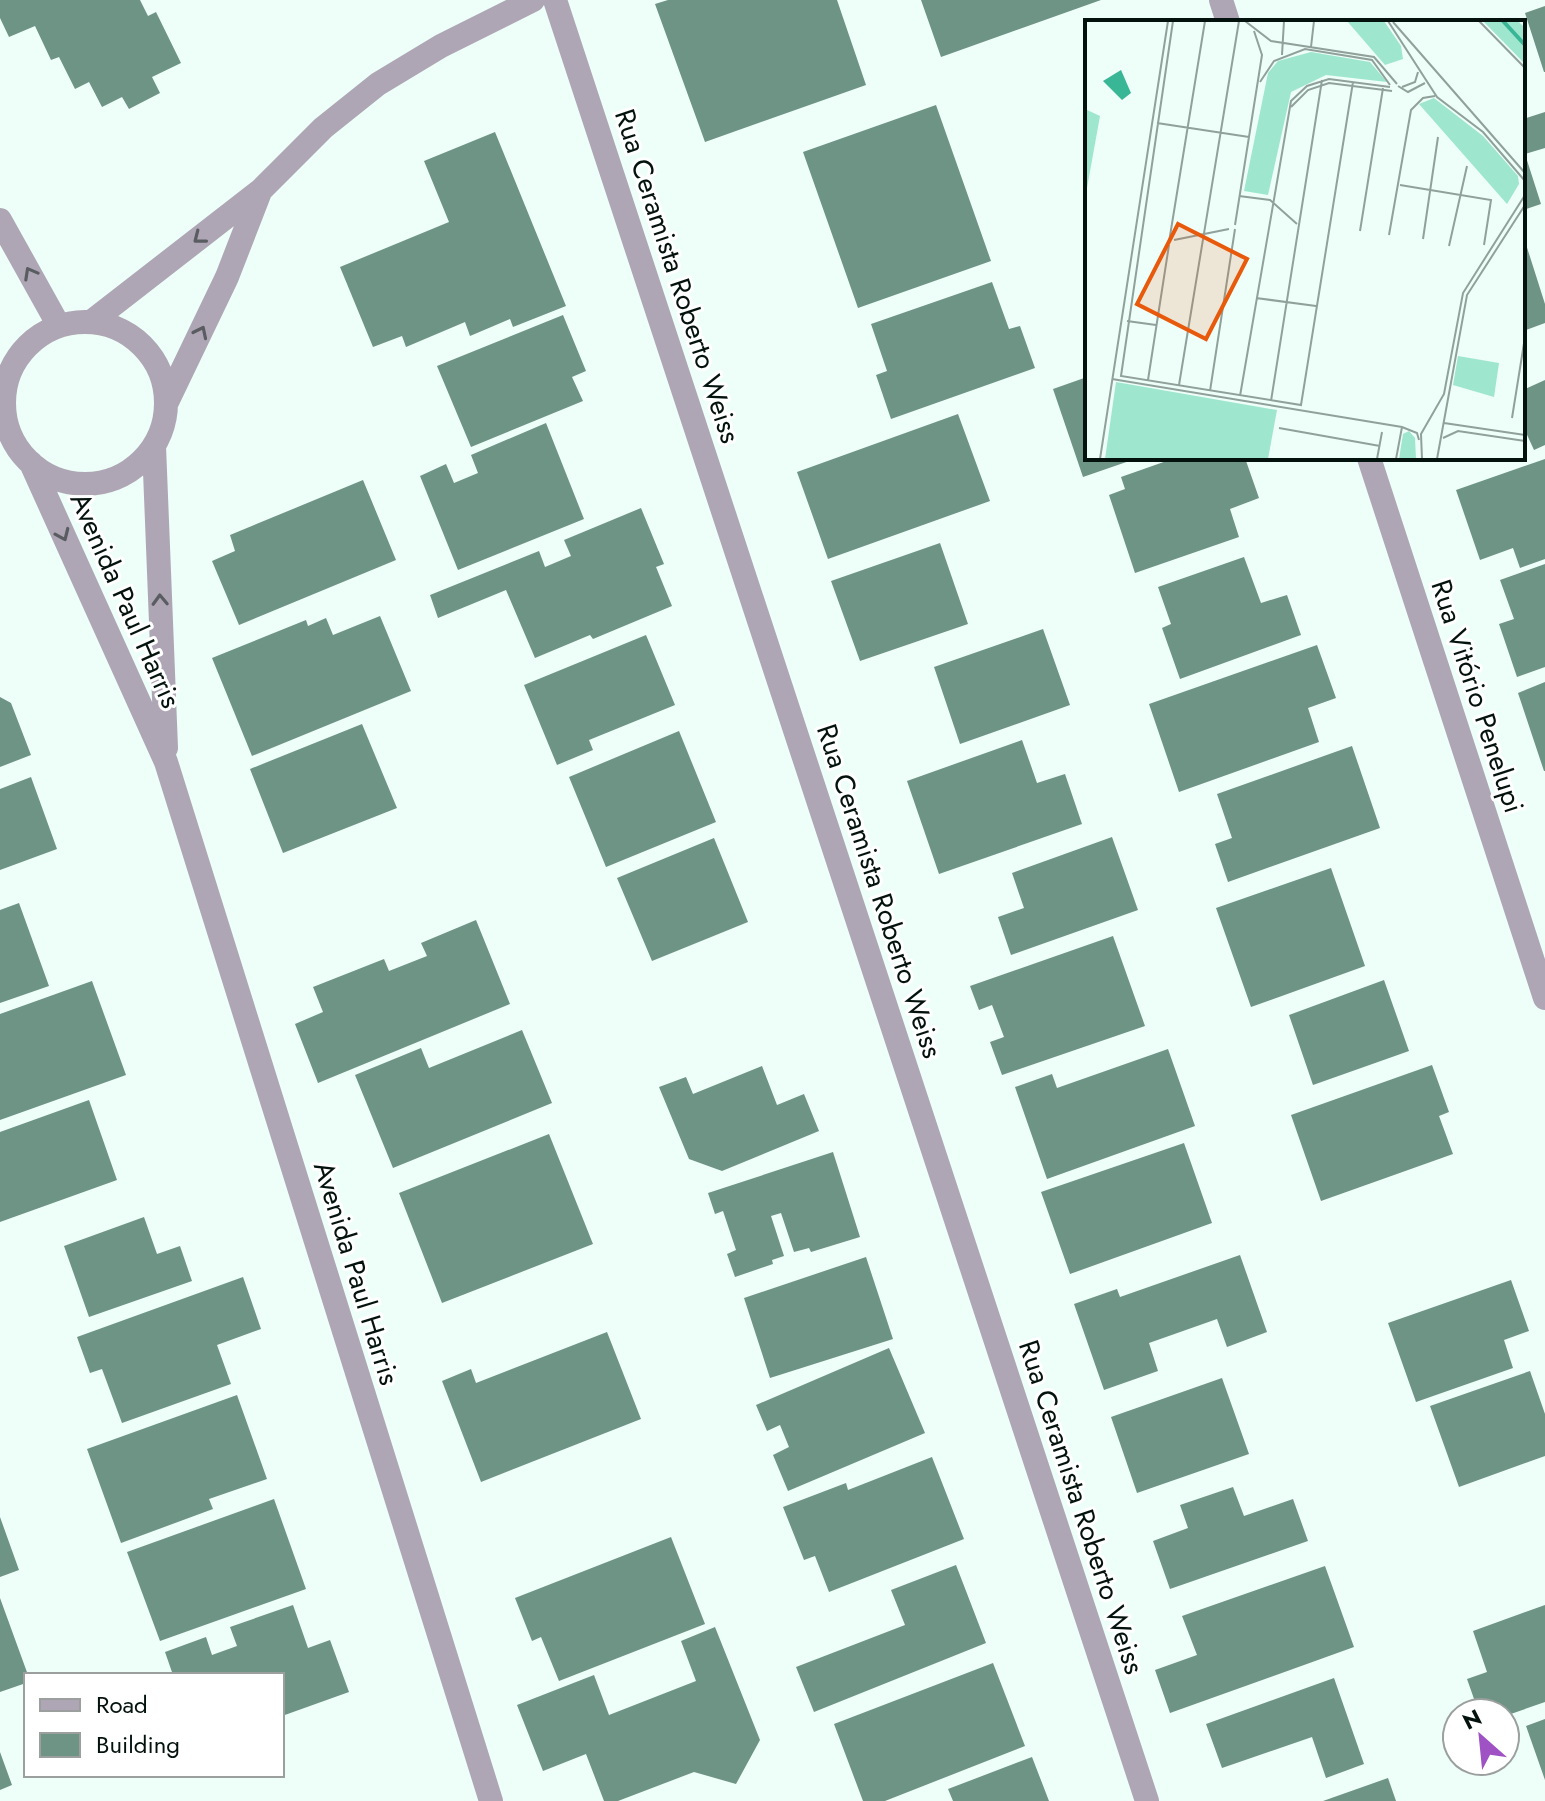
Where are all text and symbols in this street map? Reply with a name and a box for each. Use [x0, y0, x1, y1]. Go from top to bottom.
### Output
inset map [1085, 20, 1525, 460]
street label: Rua Ceramista Roberto Weiss [604, 104, 751, 448]
one-way arrow [193, 228, 208, 242]
one-way arrow [24, 267, 39, 281]
one-way arrow [191, 326, 207, 340]
street label: Avenida Paul Harris [60, 486, 191, 715]
one-way arrow [54, 526, 70, 541]
street label: Rua Vitório Penelupi [1420, 574, 1535, 818]
one-way arrow [151, 593, 168, 606]
street label: Rua Ceramista Roberto Weiss [806, 719, 953, 1063]
street label: Avenida Paul Harris [303, 1156, 410, 1390]
street label: Rua Ceramista Roberto Weiss [1008, 1335, 1155, 1679]
legend [24, 1673, 284, 1777]
text: Road [96, 1687, 148, 1722]
north arrow [1441, 1697, 1521, 1777]
text: N [1457, 1701, 1487, 1737]
text: Building [96, 1727, 180, 1762]

